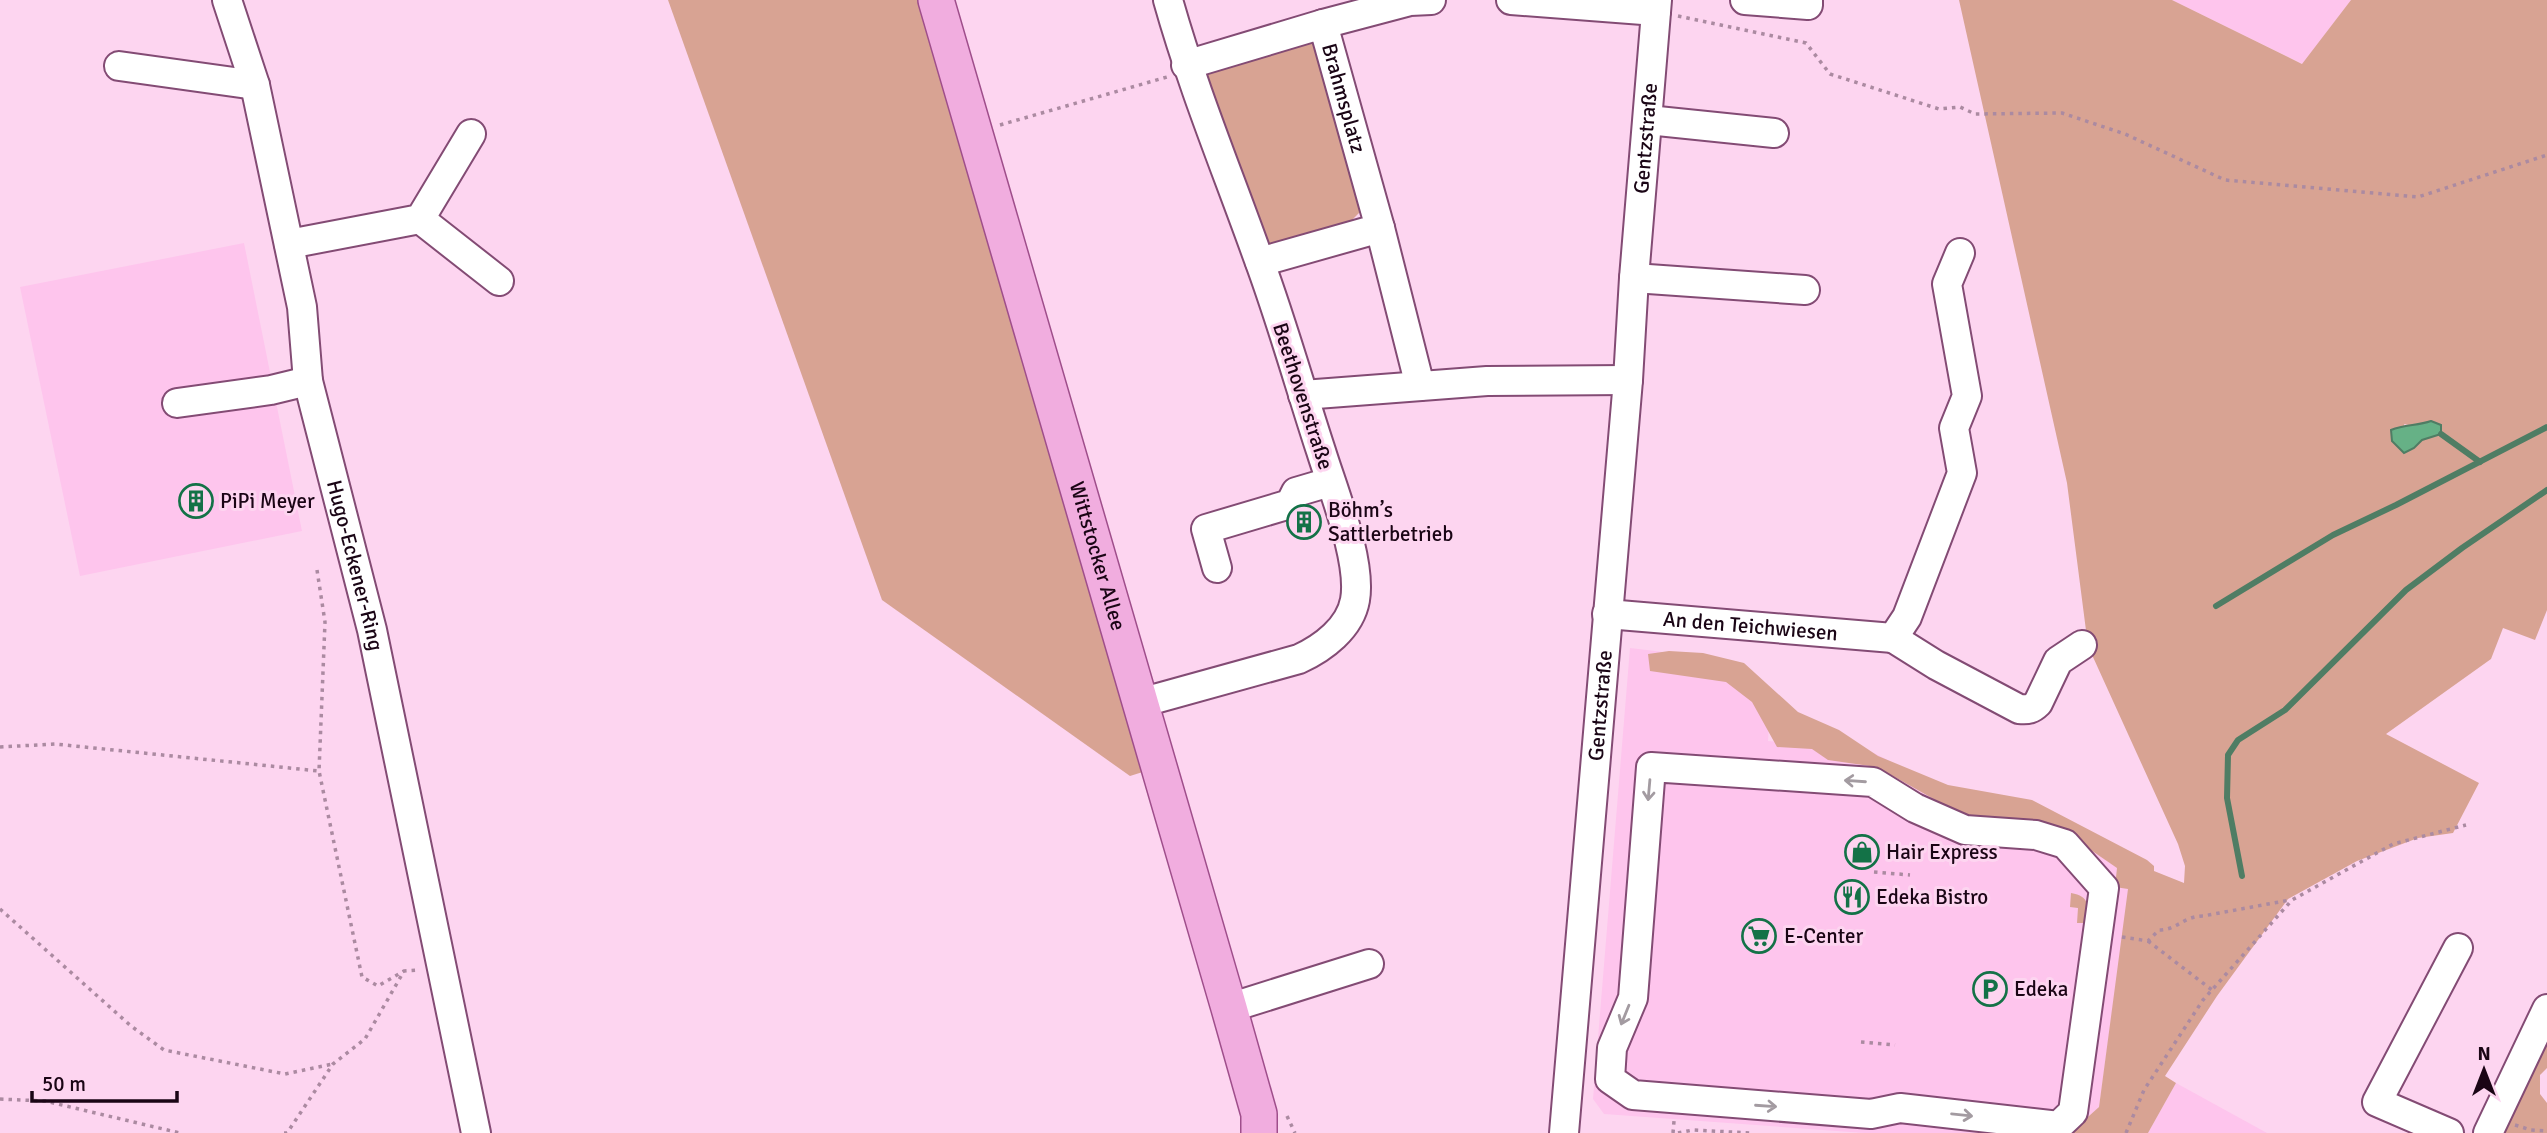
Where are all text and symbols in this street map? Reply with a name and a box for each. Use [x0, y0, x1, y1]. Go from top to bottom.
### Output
street label: Brahmsplatz [1316, 40, 1371, 156]
street label: Gentzstraße [1628, 82, 1663, 195]
street label: Beethovenstraße [1267, 319, 1339, 473]
street label: Hugo-Eckener-Ring [321, 477, 389, 653]
street label: Wittstocker Allee [1064, 478, 1132, 634]
building icon: PiPi Meyer [177, 482, 215, 520]
place label: PiPi Meyer [220, 488, 315, 514]
place label: Böhm’s Sattlerbetrieb [1328, 497, 1453, 547]
building icon: Böhm’s Sattlerbetrieb [1285, 503, 1323, 541]
street label: An den Teichwiesen [1662, 606, 1839, 646]
street label: Gentzstraße [1583, 649, 1618, 762]
one-way arrow [1844, 774, 1867, 787]
one-way arrow [1642, 778, 1655, 801]
shop icon: Hair Express [1843, 833, 1881, 871]
place label: Hair Express [1886, 839, 1998, 865]
restaurant icon: Edeka Bistro [1833, 878, 1871, 916]
place label: Edeka Bistro [1876, 884, 1988, 910]
supermarket icon: E-Center [1740, 917, 1778, 955]
place label: E-Center [1784, 923, 1863, 949]
parking icon: Edeka [1971, 970, 2009, 1008]
place label: Edeka [2014, 976, 2068, 1002]
one-way arrow [1618, 1004, 1631, 1026]
north arrow [2449, 1035, 2519, 1105]
text: N [2477, 1042, 2491, 1066]
scale bar [32, 1060, 177, 1104]
text: 50 m [42, 1071, 86, 1097]
one-way arrow [1754, 1100, 1777, 1113]
one-way arrow [1950, 1109, 1972, 1122]

